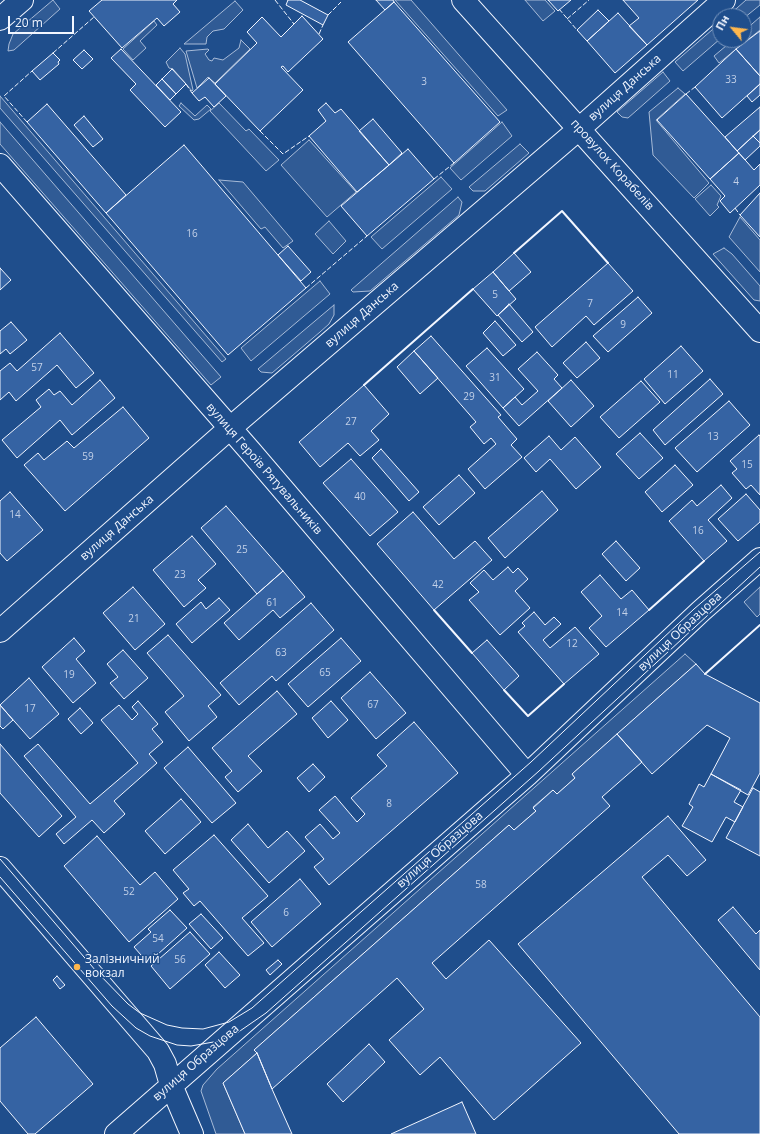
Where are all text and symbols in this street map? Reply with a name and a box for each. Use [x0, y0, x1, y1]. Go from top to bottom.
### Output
scale bar [10, 8, 76, 34]
north arrow [712, 8, 752, 48]
text: Пн [712, 12, 732, 33]
text: 20 m [15, 14, 43, 31]
street label: вулиця Данська [586, 52, 664, 124]
house number: 33 [725, 74, 737, 86]
house number: 3 [421, 76, 427, 88]
street label: провулок Корабелів [567, 117, 657, 213]
house number: 4 [733, 176, 739, 188]
house number: 16 [186, 228, 198, 240]
street label: вулиця Данська [322, 279, 402, 351]
house number: 5 [492, 289, 498, 301]
house number: 7 [587, 298, 593, 310]
house number: 9 [620, 319, 626, 331]
house number: 57 [31, 362, 43, 374]
house number: 11 [667, 369, 679, 381]
house number: 31 [489, 372, 501, 384]
house number: 29 [463, 391, 475, 403]
street label: вулиця Героїв Рятувальників [203, 400, 325, 538]
house number: 27 [345, 416, 357, 428]
house number: 13 [707, 431, 719, 443]
house number: 59 [82, 451, 94, 463]
house number: 15 [741, 459, 753, 471]
house number: 40 [354, 491, 366, 503]
street label: вулиця Данська [77, 492, 157, 564]
house number: 14 [9, 509, 21, 521]
house number: 16 [692, 525, 704, 537]
house number: 25 [236, 544, 248, 556]
house number: 23 [174, 569, 186, 581]
house number: 42 [432, 579, 444, 591]
street label: вулиця Образцова [635, 589, 725, 675]
house number: 61 [266, 597, 278, 609]
house number: 14 [616, 607, 628, 619]
house number: 21 [128, 613, 140, 625]
house number: 12 [566, 638, 578, 650]
house number: 63 [275, 647, 287, 659]
house number: 65 [319, 667, 331, 679]
house number: 19 [63, 669, 75, 681]
house number: 67 [367, 699, 379, 711]
house number: 17 [24, 703, 36, 715]
house number: 8 [386, 798, 392, 810]
street label: вулиця Образцова [394, 809, 486, 891]
house number: 58 [475, 879, 487, 891]
house number: 52 [123, 886, 135, 898]
house number: 6 [283, 907, 289, 919]
house number: 54 [152, 933, 164, 945]
place label: Залізничний вокзал [85, 953, 160, 981]
house number: 56 [174, 954, 186, 966]
marker: Залізничний вокзал [72, 962, 82, 972]
street label: вулиця Образцова [150, 1022, 242, 1104]

